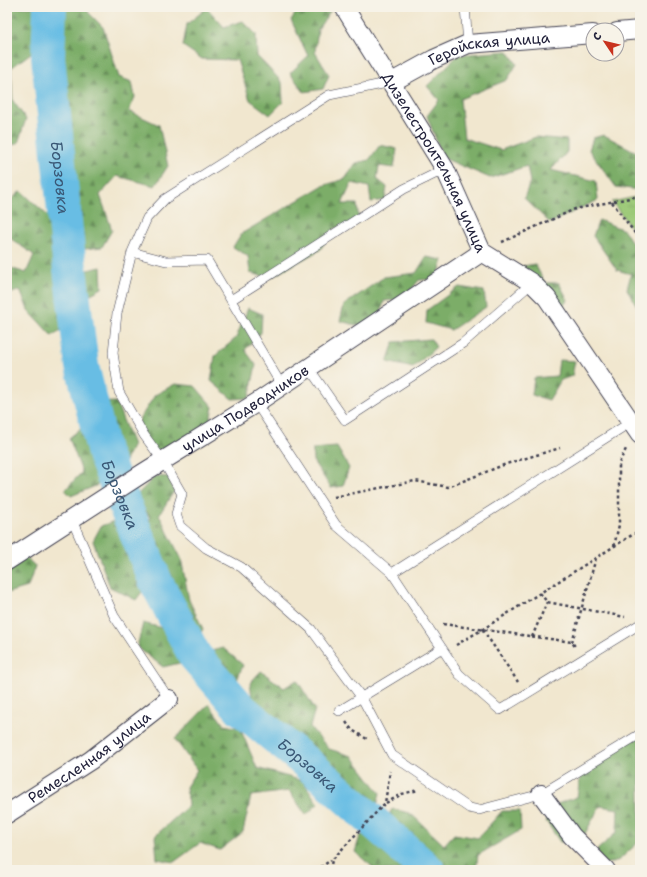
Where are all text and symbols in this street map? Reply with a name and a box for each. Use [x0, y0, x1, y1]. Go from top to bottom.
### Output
north arrow [585, 22, 625, 62]
street label: Геройская улица [425, 27, 551, 70]
text: С [589, 29, 605, 44]
street label: Дизелестроительная улица [377, 68, 491, 256]
water label: Борзовка [46, 139, 75, 215]
street label: улица Подводников [178, 360, 313, 457]
water label: Борзовка [97, 456, 144, 532]
street label: Ремесленная улица [24, 707, 155, 808]
water label: Борзовка [273, 733, 343, 797]

